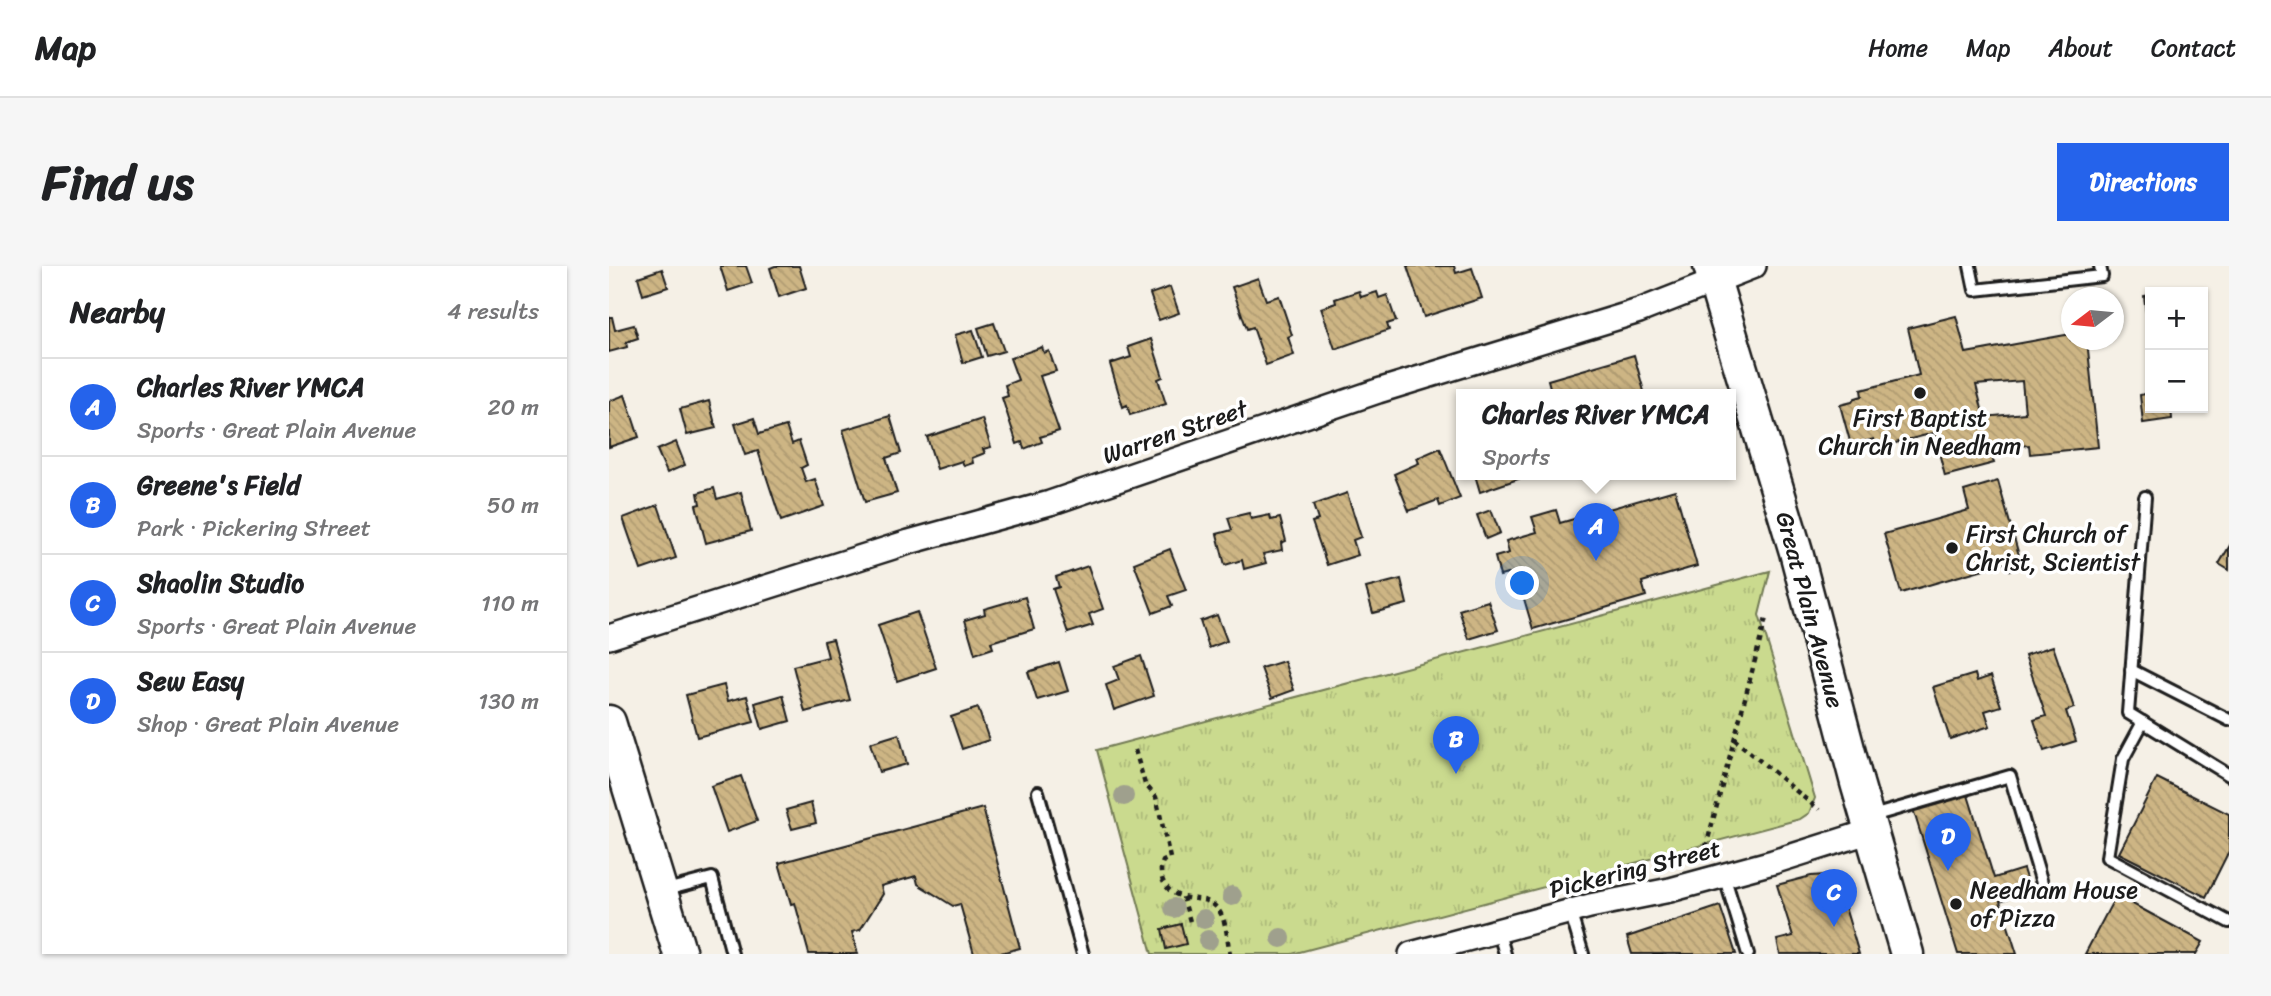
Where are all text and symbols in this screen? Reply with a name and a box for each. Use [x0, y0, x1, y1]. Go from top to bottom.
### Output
text: Map [35, 19, 96, 77]
text: Home [1868, 27, 1928, 69]
text: Map [1966, 27, 2010, 69]
text: About [2048, 27, 2113, 69]
text: Contact [2151, 27, 2236, 69]
text: Find us [42, 139, 194, 226]
button: Directions [2057, 143, 2229, 221]
text: Nearby [70, 285, 165, 339]
north arrow [2061, 287, 2124, 350]
map controls [2145, 287, 2208, 413]
button: + [2145, 287, 2208, 350]
text: 4 results [447, 291, 539, 332]
button: − [2145, 350, 2208, 413]
text: Charles River YMCA [137, 364, 365, 410]
marker: First Baptist Church in Needham [1912, 385, 1928, 401]
text: A [85, 387, 101, 428]
text: 20 m [488, 387, 539, 428]
street label: Warren Street [1097, 387, 1254, 476]
popup [1456, 389, 1736, 480]
text: Charles River YMCA [1482, 391, 1710, 437]
place label: First Baptist Church in Needham [1818, 397, 2022, 467]
text: Sports · Great Plain Avenue [137, 410, 416, 451]
text: Sports [1482, 437, 1550, 478]
text: Greene's Field [137, 462, 300, 508]
text: B [86, 485, 100, 526]
text: 50 m [487, 485, 539, 526]
pin: A [1573, 503, 1619, 561]
street label: Great Plain Avenue [1764, 507, 1856, 713]
text: Park · Pickering Street [137, 508, 371, 549]
place label: First Church of Christ, Scientist [1966, 513, 2141, 583]
marker: First Church of Christ, Scientist [1944, 540, 1960, 556]
text: Shaolin Studio [137, 560, 304, 606]
your location [1505, 566, 1539, 600]
text: C [86, 583, 100, 624]
text: 110 m [481, 583, 539, 624]
text: Sports · Great Plain Avenue [137, 606, 416, 647]
text: Sew Easy [137, 658, 244, 704]
text: D [86, 681, 100, 722]
text: 130 m [478, 681, 539, 722]
text: Shop · Great Plain Avenue [137, 704, 399, 745]
pin: B [1433, 716, 1479, 774]
pin: D [1925, 813, 1971, 871]
street label: Pickering Street [1545, 827, 1725, 911]
pin: C [1811, 869, 1857, 927]
place label: Needham House of Pizza [1970, 869, 2138, 939]
marker: Needham House of Pizza [1948, 896, 1964, 912]

